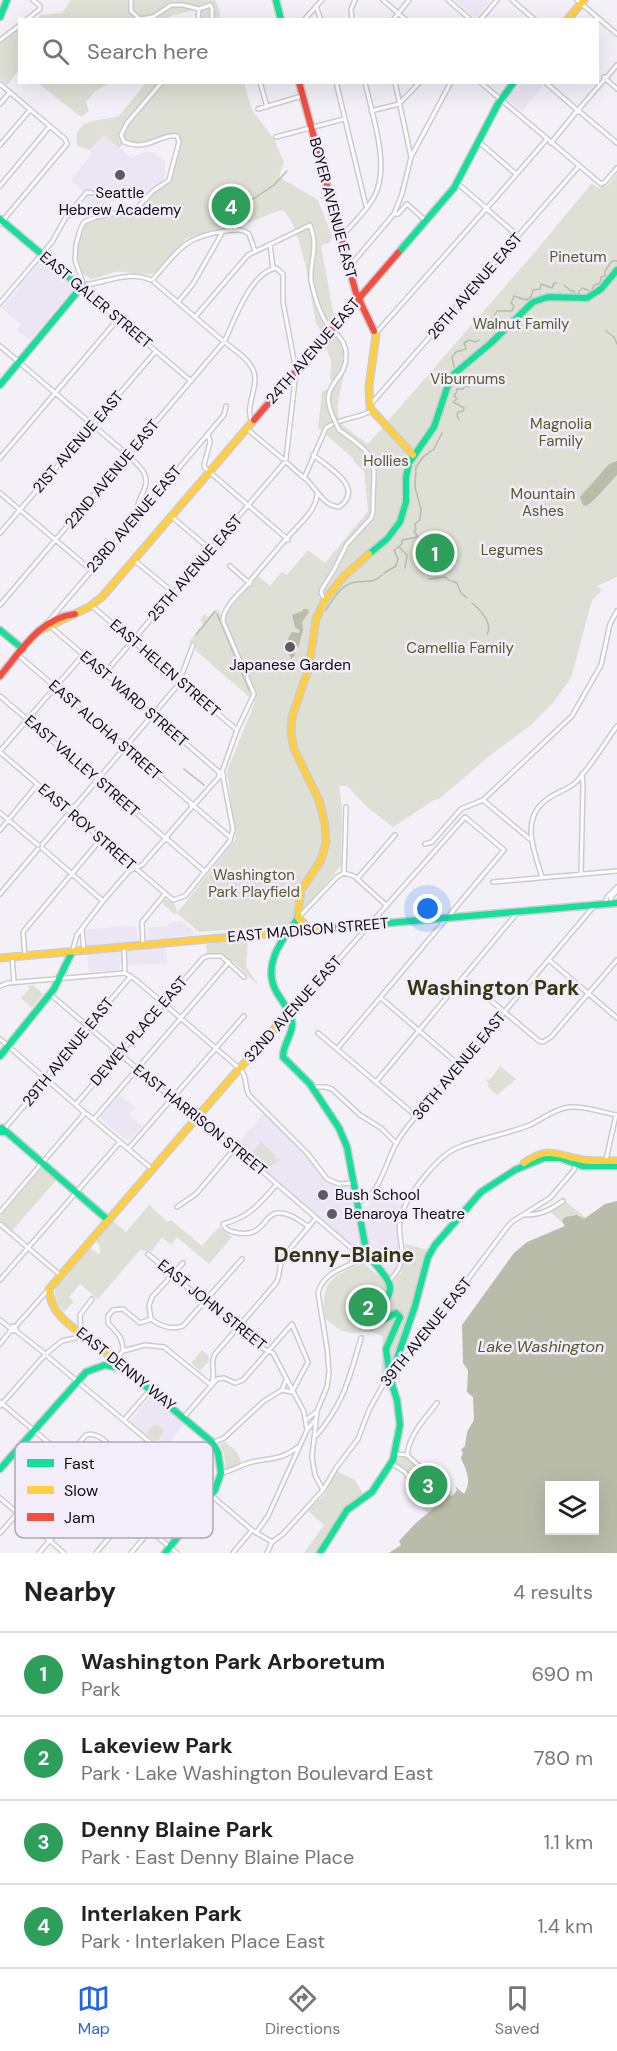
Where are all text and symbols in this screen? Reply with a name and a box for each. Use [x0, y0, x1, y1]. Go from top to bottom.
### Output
search box [18, 18, 599, 84]
icon: search [39, 35, 72, 68]
text: Search here [87, 37, 208, 66]
street label: BOYER AVENUE EAST [305, 135, 361, 281]
marker: Seattle Hebrew Academy [113, 168, 127, 182]
place label: Seattle Hebrew Academy [59, 183, 182, 220]
pin: 4 [212, 184, 250, 228]
street label: 26TH AVENUE EAST [423, 228, 527, 344]
street label: EAST GALER STREET [36, 247, 156, 353]
park label: Pinetum [549, 247, 607, 267]
street label: 24TH AVENUE EAST [261, 294, 365, 408]
park label: Walnut Family [473, 314, 570, 334]
park label: Viburnums [430, 369, 506, 389]
street label: 21ST AVENUE EAST [28, 387, 128, 497]
park label: Magnolia Family [530, 414, 592, 451]
street label: 22ND AVENUE EAST [60, 415, 164, 533]
park label: Hollies [363, 451, 409, 471]
street label: 23RD AVENUE EAST [82, 461, 186, 577]
park label: Mountain Ashes [511, 484, 575, 521]
street label: 25TH AVENUE EAST [143, 510, 247, 626]
pin: 1 [416, 530, 454, 576]
park label: Legumes [481, 540, 543, 560]
street label: EAST HELEN STREET [106, 615, 224, 721]
park label: Camellia Family [406, 638, 514, 658]
marker: Japanese Garden [283, 640, 297, 654]
street label: EAST WARD STREET [76, 646, 192, 752]
place label: Japanese Garden [229, 655, 351, 675]
street label: EAST ALOHA STREET [44, 676, 166, 784]
street label: EAST VALLEY STREET [20, 711, 144, 821]
street label: EAST ROY STREET [34, 779, 140, 875]
park label: Washington Park Playfield [208, 865, 300, 902]
your location [413, 894, 442, 923]
street label: EAST MADISON STREET [227, 913, 389, 947]
street label: 32ND AVENUE EAST [240, 951, 346, 1067]
street label: DEWEY PLACE EAST [86, 972, 192, 1090]
district label: Washington Park [407, 974, 579, 1002]
street label: 29TH AVENUE EAST [18, 993, 118, 1111]
street label: 36TH AVENUE EAST [408, 1008, 510, 1124]
street label: EAST HARRISON STREET [129, 1060, 271, 1180]
place label: Bush School [335, 1185, 420, 1205]
marker: Bush School [316, 1188, 330, 1202]
place label: Benaroya Theatre [344, 1204, 465, 1224]
marker: Benaroya Theatre [325, 1207, 339, 1221]
district label: Denny-Blaine [274, 1241, 414, 1269]
street label: EAST JOHN STREET [154, 1255, 270, 1355]
street label: 39TH AVENUE EAST [376, 1273, 476, 1391]
pin: 2 [348, 1284, 388, 1330]
street label: EAST DENNY WAY [72, 1323, 180, 1416]
water label: Lake Washington [478, 1336, 604, 1357]
legend [15, 1442, 213, 1538]
text: Fast [64, 1453, 95, 1474]
pin: 3 [408, 1462, 448, 1508]
text: Slow [64, 1480, 98, 1501]
map controls [545, 1481, 599, 1535]
button: layers [545, 1481, 599, 1535]
text: Jam [64, 1507, 95, 1528]
text: Nearby [24, 1575, 116, 1609]
text: 4 results [513, 1579, 593, 1605]
text: Washington Park Arboretum [81, 1647, 385, 1676]
text: 1 [40, 1661, 47, 1687]
text: 690 m [531, 1661, 593, 1687]
text: Park [81, 1676, 121, 1702]
text: Lakeview Park [81, 1731, 233, 1760]
text: 2 [38, 1745, 49, 1771]
text: 780 m [534, 1745, 593, 1771]
text: Park · Lake Washington Boulevard East [81, 1760, 433, 1786]
text: Denny Blaine Park [81, 1815, 273, 1844]
text: 3 [37, 1829, 50, 1855]
text: 1.1 km [544, 1829, 593, 1855]
text: Park · East Denny Blaine Place [81, 1844, 354, 1870]
text: Interlaken Park [81, 1899, 242, 1928]
text: 4 [37, 1913, 50, 1939]
text: 1.4 km [537, 1913, 593, 1939]
text: Park · Interlaken Place East [81, 1928, 325, 1954]
tab: Map [77, 1982, 110, 2039]
tab: Directions [265, 1982, 340, 2039]
tab: Saved [495, 1982, 540, 2039]

